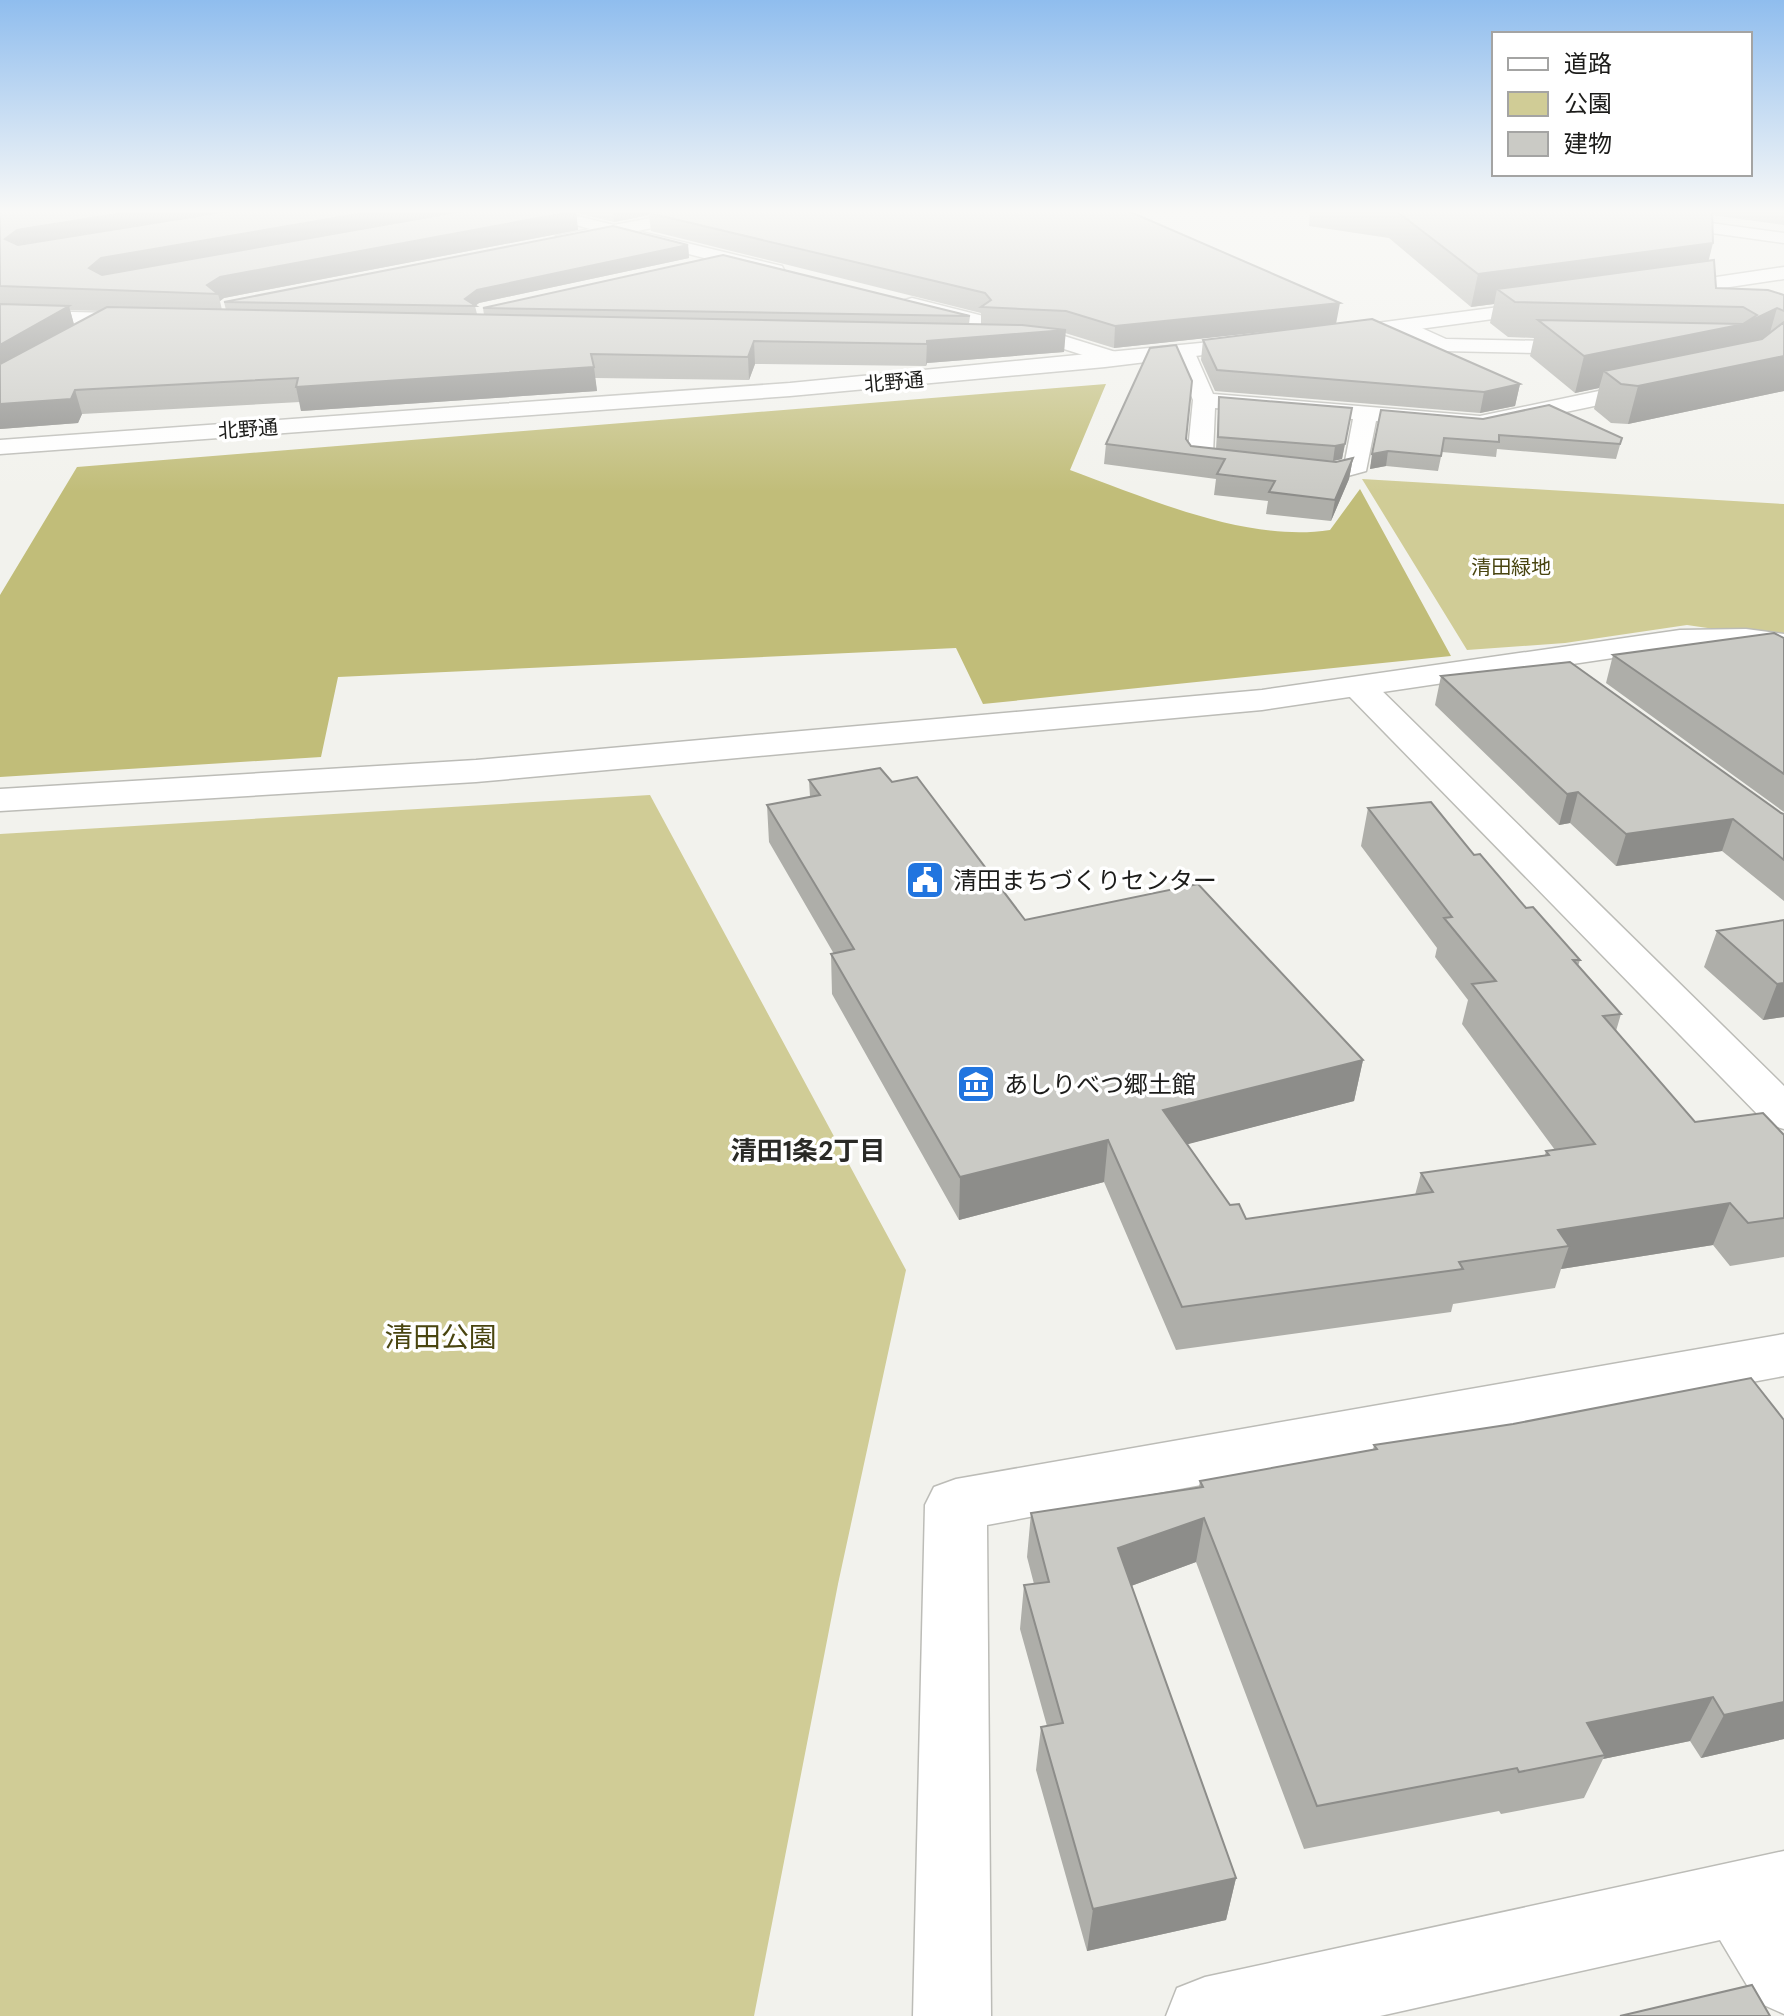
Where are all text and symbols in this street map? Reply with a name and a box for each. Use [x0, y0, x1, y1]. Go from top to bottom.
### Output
legend [1492, 32, 1752, 176]
text: 道路 [1564, 48, 1612, 79]
text: 公園 [1564, 88, 1612, 119]
text: 建物 [1564, 128, 1612, 159]
street label: 北野通 [863, 366, 925, 398]
street label: 北野通 [217, 414, 279, 444]
park label: 清田緑地 [1471, 554, 1551, 580]
public building icon: 清田まちづくりセンター [904, 859, 946, 901]
place label: 清田まちづくりセンター [953, 865, 1217, 896]
museum icon: あしりべつ郷土館 [955, 1063, 997, 1105]
place label: あしりべつ郷土館 [1004, 1069, 1196, 1100]
district label: 清田1条2丁目 [731, 1134, 885, 1168]
park label: 清田公園 [385, 1319, 497, 1356]

